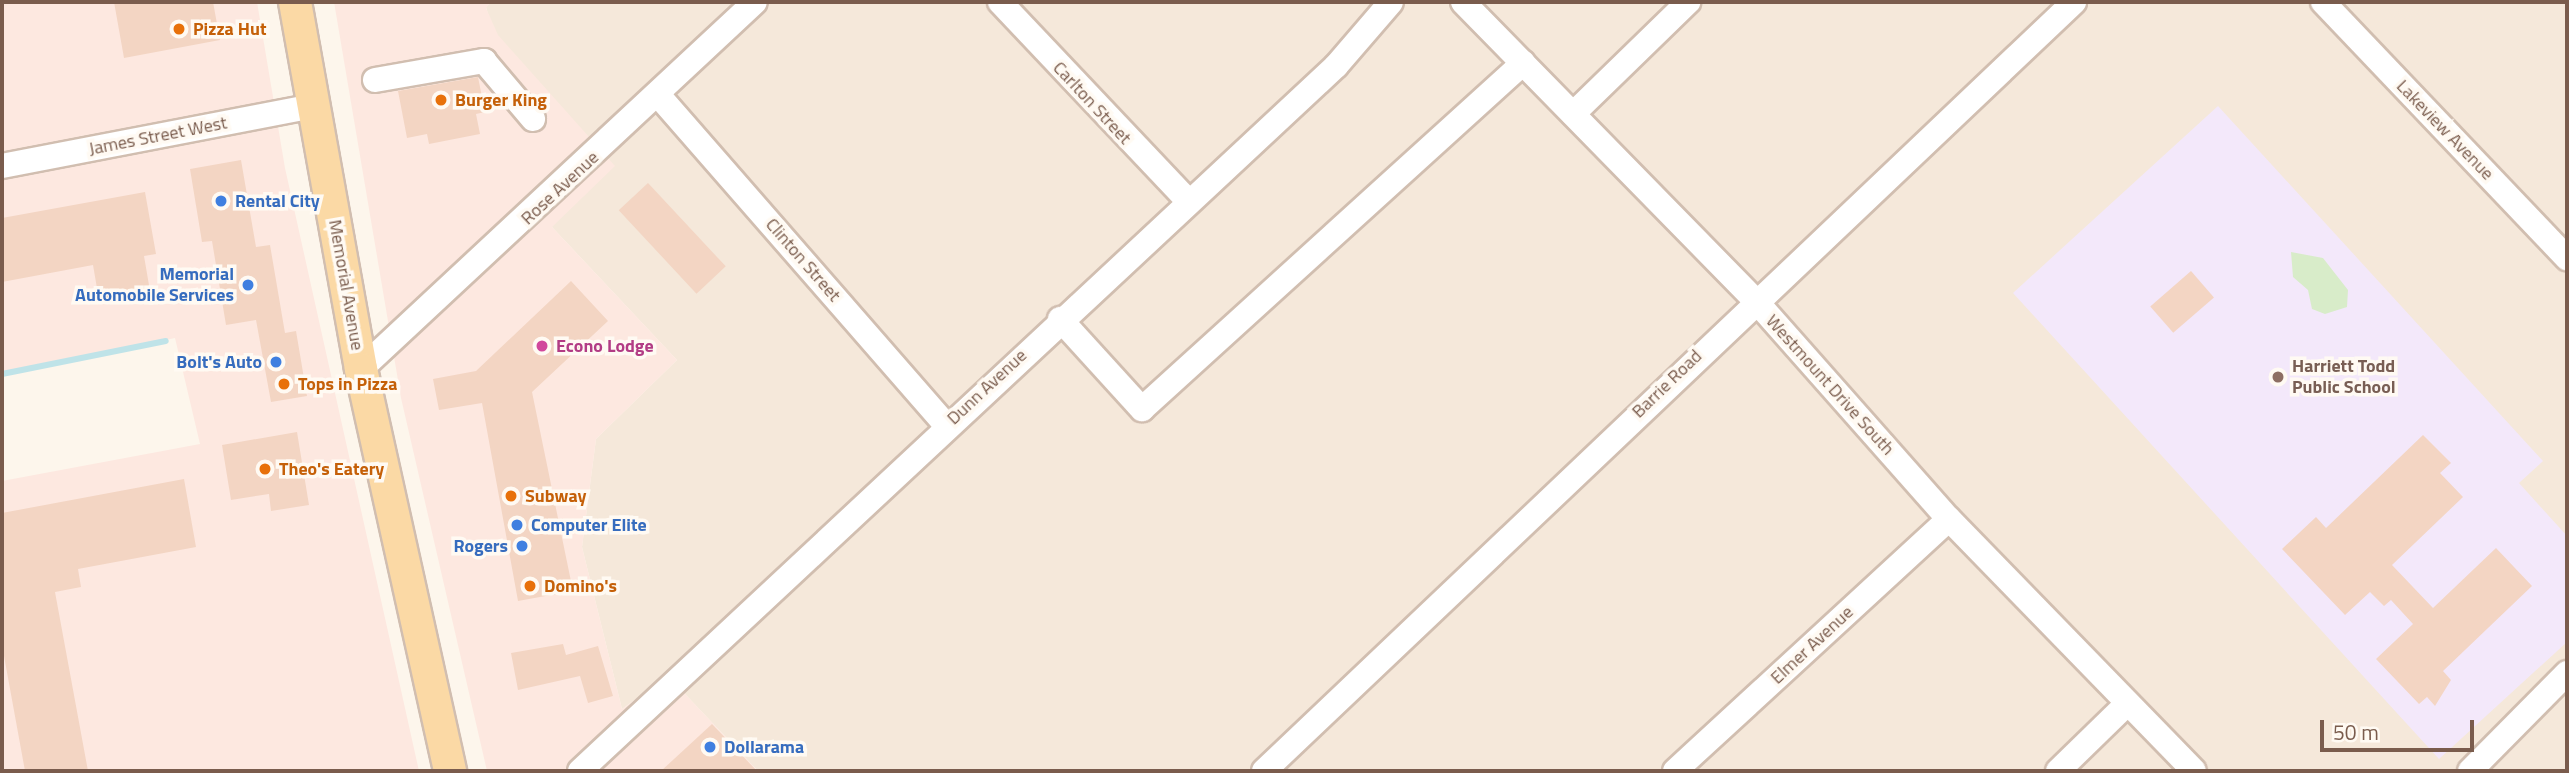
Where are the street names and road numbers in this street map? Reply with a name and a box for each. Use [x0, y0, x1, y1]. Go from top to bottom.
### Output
street label: Carlton Street [1048, 57, 1136, 149]
street label: Lakeview Avenue [2392, 76, 2498, 184]
street label: James Street West [87, 112, 229, 160]
street label: Rose Avenue [517, 147, 603, 229]
street label: Clinton Street [761, 214, 845, 306]
street label: Memorial Avenue [324, 218, 368, 352]
street label: Westmount Drive South [1761, 310, 1899, 460]
street label: Dunn Avenue [943, 345, 1031, 429]
street label: Barrie Road [1628, 345, 1706, 423]
street label: Elmer Avenue [1766, 601, 1858, 689]

